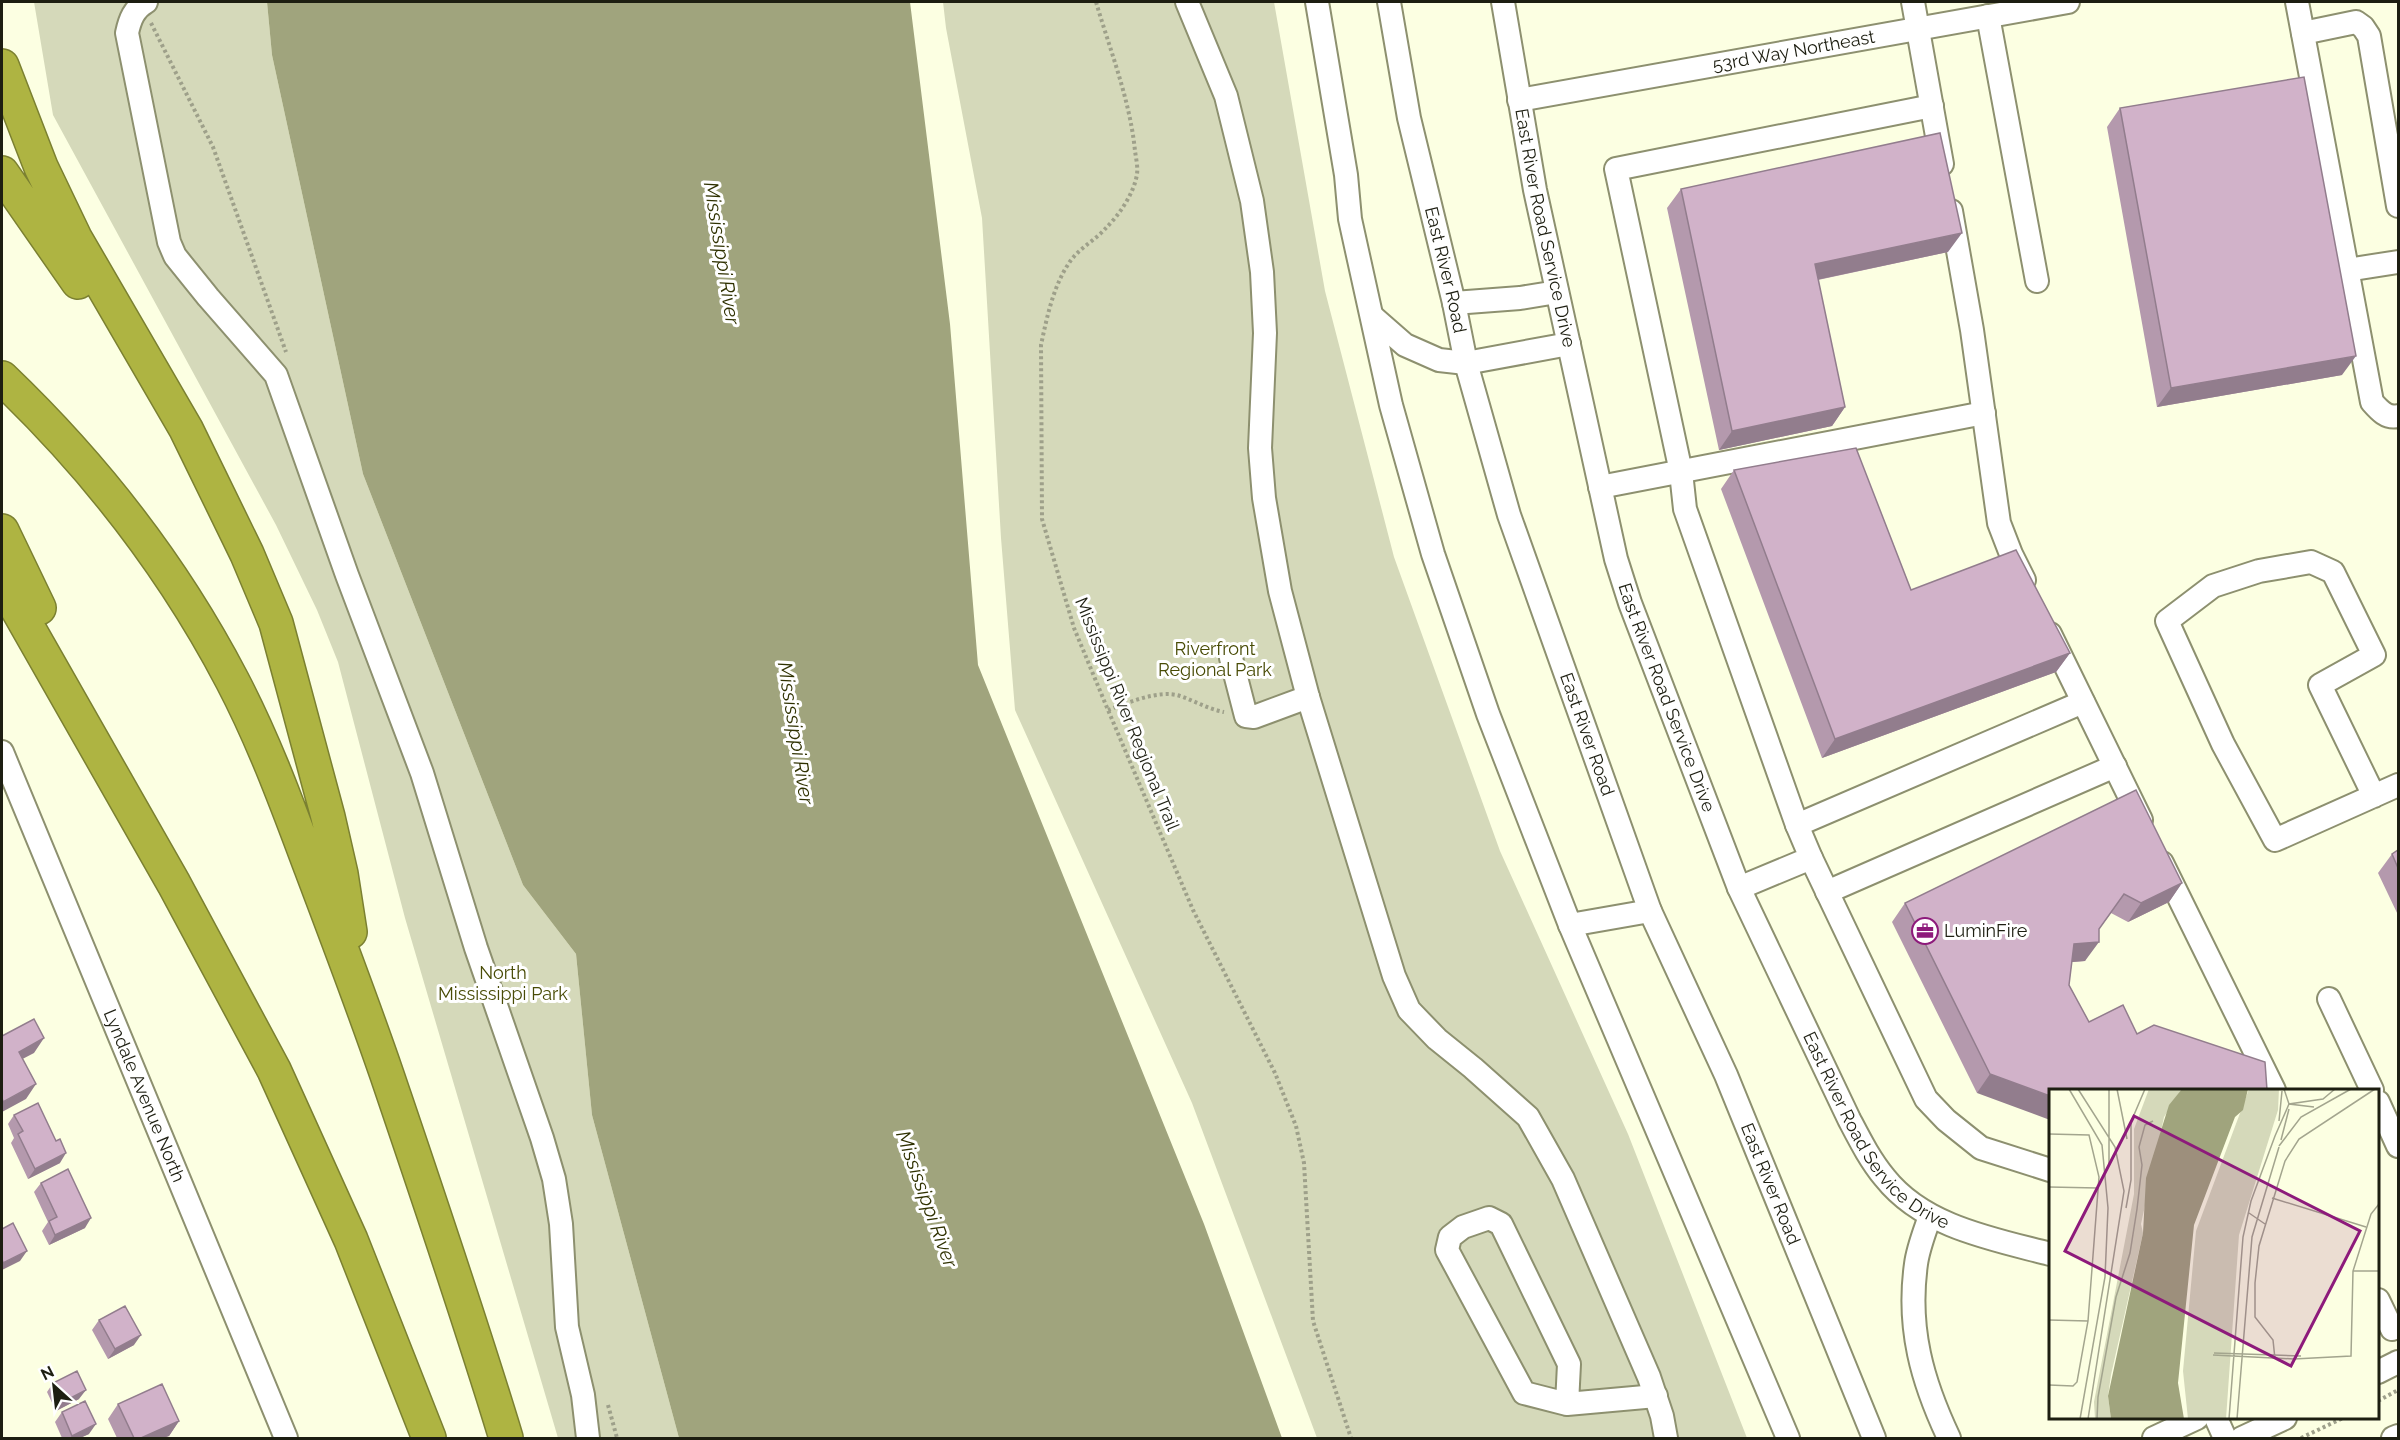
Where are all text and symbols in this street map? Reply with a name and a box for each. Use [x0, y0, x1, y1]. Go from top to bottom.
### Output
street label: 53rd Way Northeast [1711, 26, 1876, 75]
street label: East River Road Service Drive [1511, 107, 1580, 350]
water label: Mississippi River [699, 180, 745, 327]
street label: East River Road [1421, 204, 1471, 335]
street label: East River Road Service Drive [1614, 580, 1720, 815]
street label: Mississippi River Regional Trail [1071, 594, 1184, 834]
park label: Riverfront Regional Park [1158, 638, 1272, 680]
water label: Mississippi River [773, 660, 819, 807]
street label: East River Road [1556, 670, 1619, 798]
office icon: LuminFire [1910, 916, 1940, 946]
place label: LuminFire [1944, 920, 2028, 941]
park label: North Mississippi Park [438, 962, 568, 1004]
street label: Lyndale Avenue North [100, 1006, 190, 1185]
street label: East River Road Service Drive [1799, 1028, 1953, 1233]
inset map [2049, 1089, 2379, 1419]
street label: East River Road [1737, 1120, 1805, 1248]
water label: Mississippi River [891, 1127, 963, 1272]
north arrow [24, 1356, 84, 1416]
text: N [38, 1362, 57, 1384]

